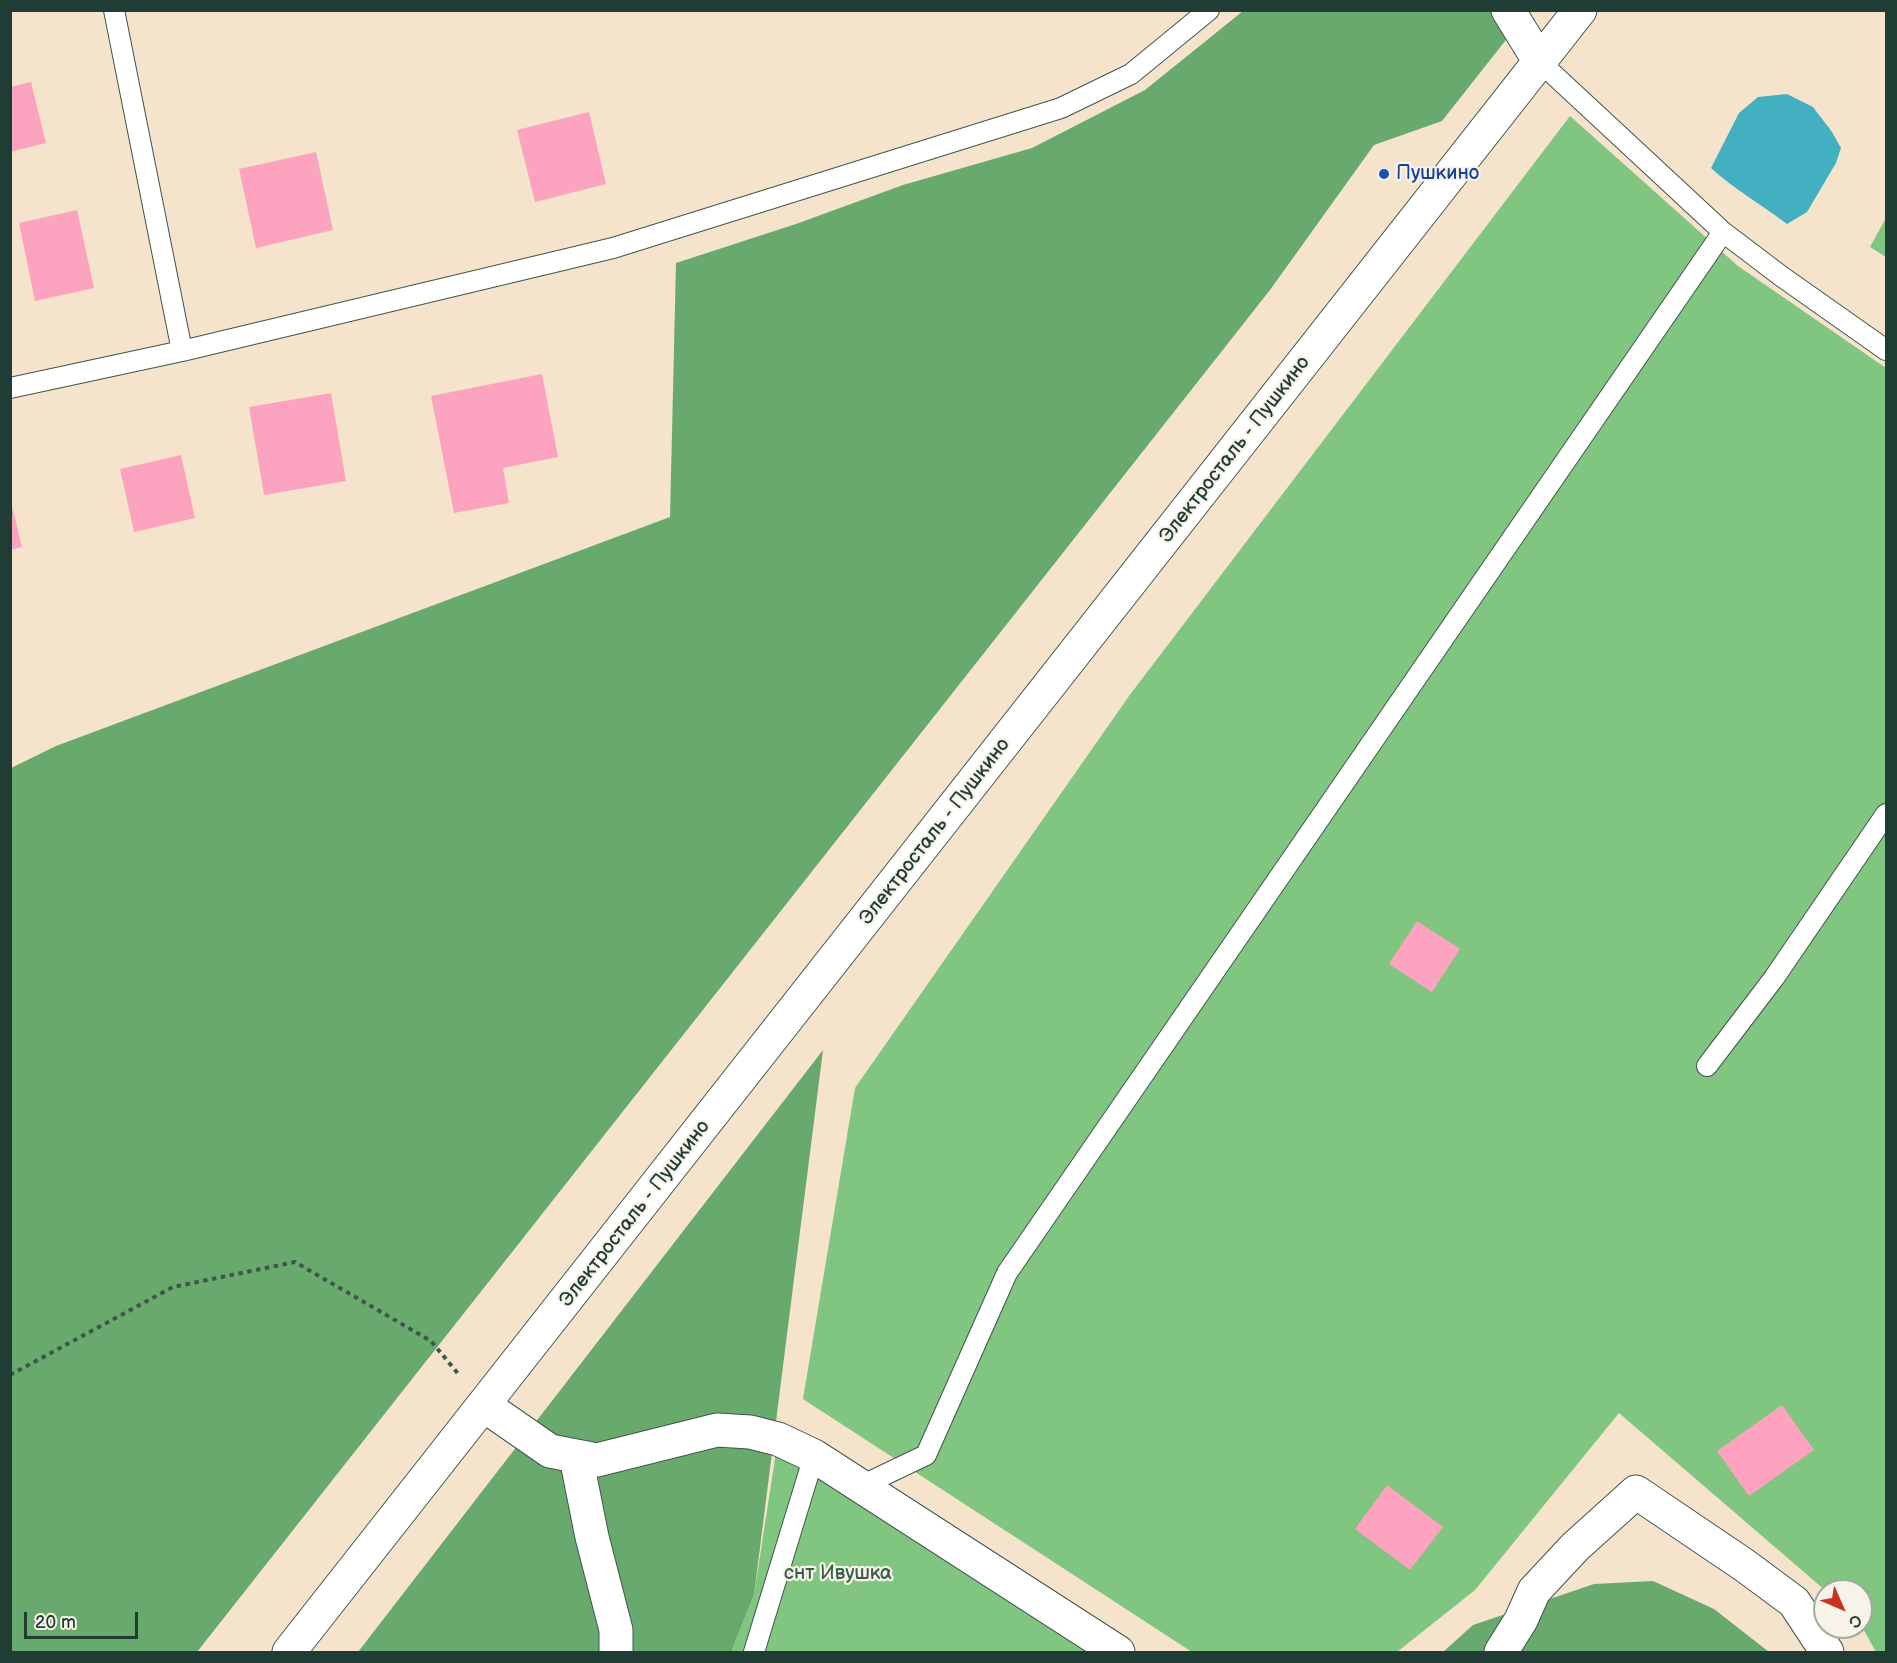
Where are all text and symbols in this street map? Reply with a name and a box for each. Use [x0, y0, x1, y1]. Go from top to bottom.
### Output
place label: Пушкино [1396, 162, 1479, 186]
marker: Пушкино [1377, 167, 1391, 181]
street label: Электросталь - Пушкино [1154, 352, 1316, 548]
street label: Электросталь - Пушкино [854, 734, 1016, 930]
street label: Электросталь - Пушкино [554, 1116, 716, 1312]
park label: снт Ивушка [784, 1562, 892, 1586]
north arrow [1813, 1579, 1873, 1639]
scale bar [27, 1600, 141, 1638]
text: С [1844, 1610, 1865, 1631]
text: 20 m [35, 1612, 76, 1633]

